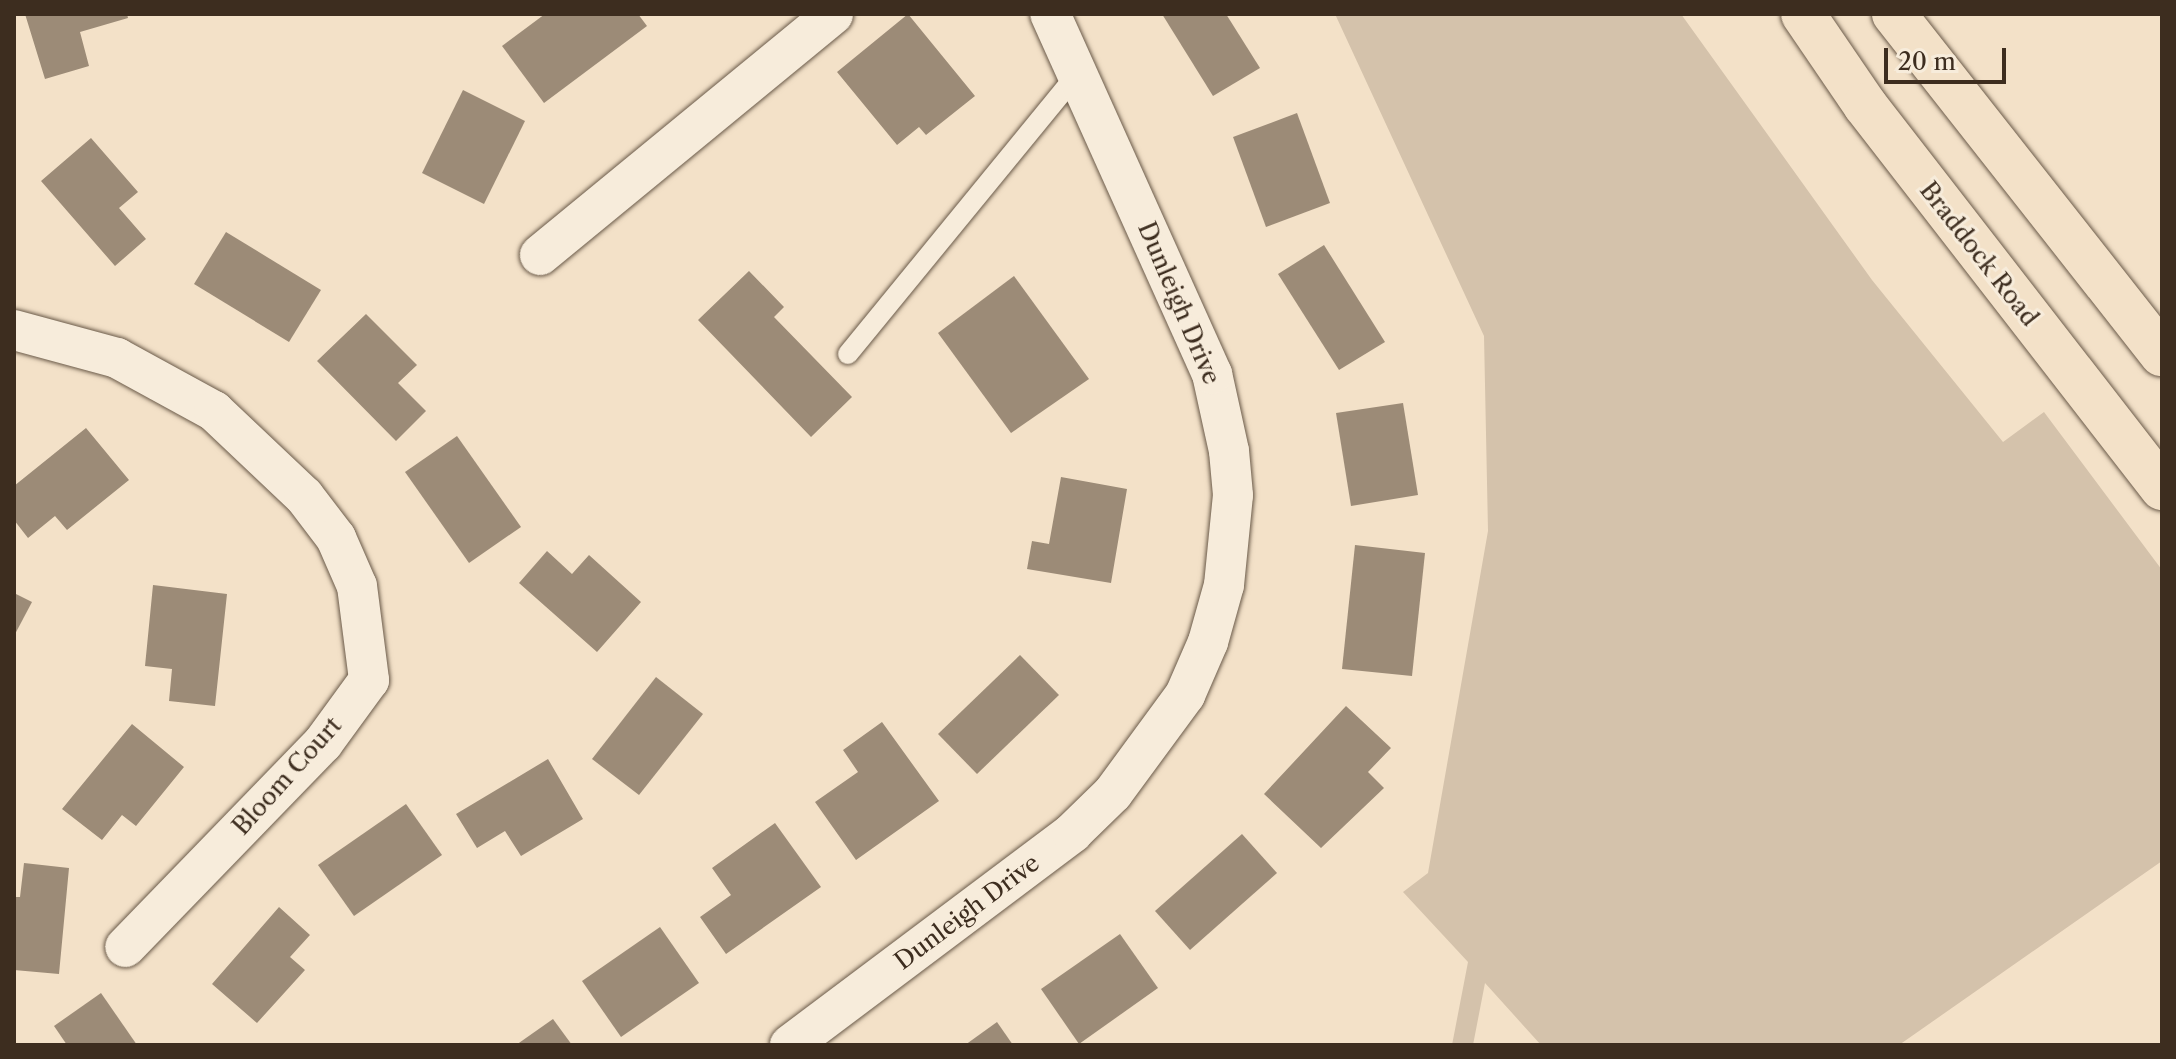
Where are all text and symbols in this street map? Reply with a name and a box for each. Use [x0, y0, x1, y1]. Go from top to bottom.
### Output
scale bar [1888, 32, 2010, 82]
text: 20 m [1898, 47, 1956, 76]
street label: Braddock Road [1914, 176, 2044, 332]
street label: Dunleigh Drive [1132, 217, 1226, 389]
street label: Bloom Court [227, 711, 347, 841]
street label: Dunleigh Drive [889, 848, 1045, 976]

